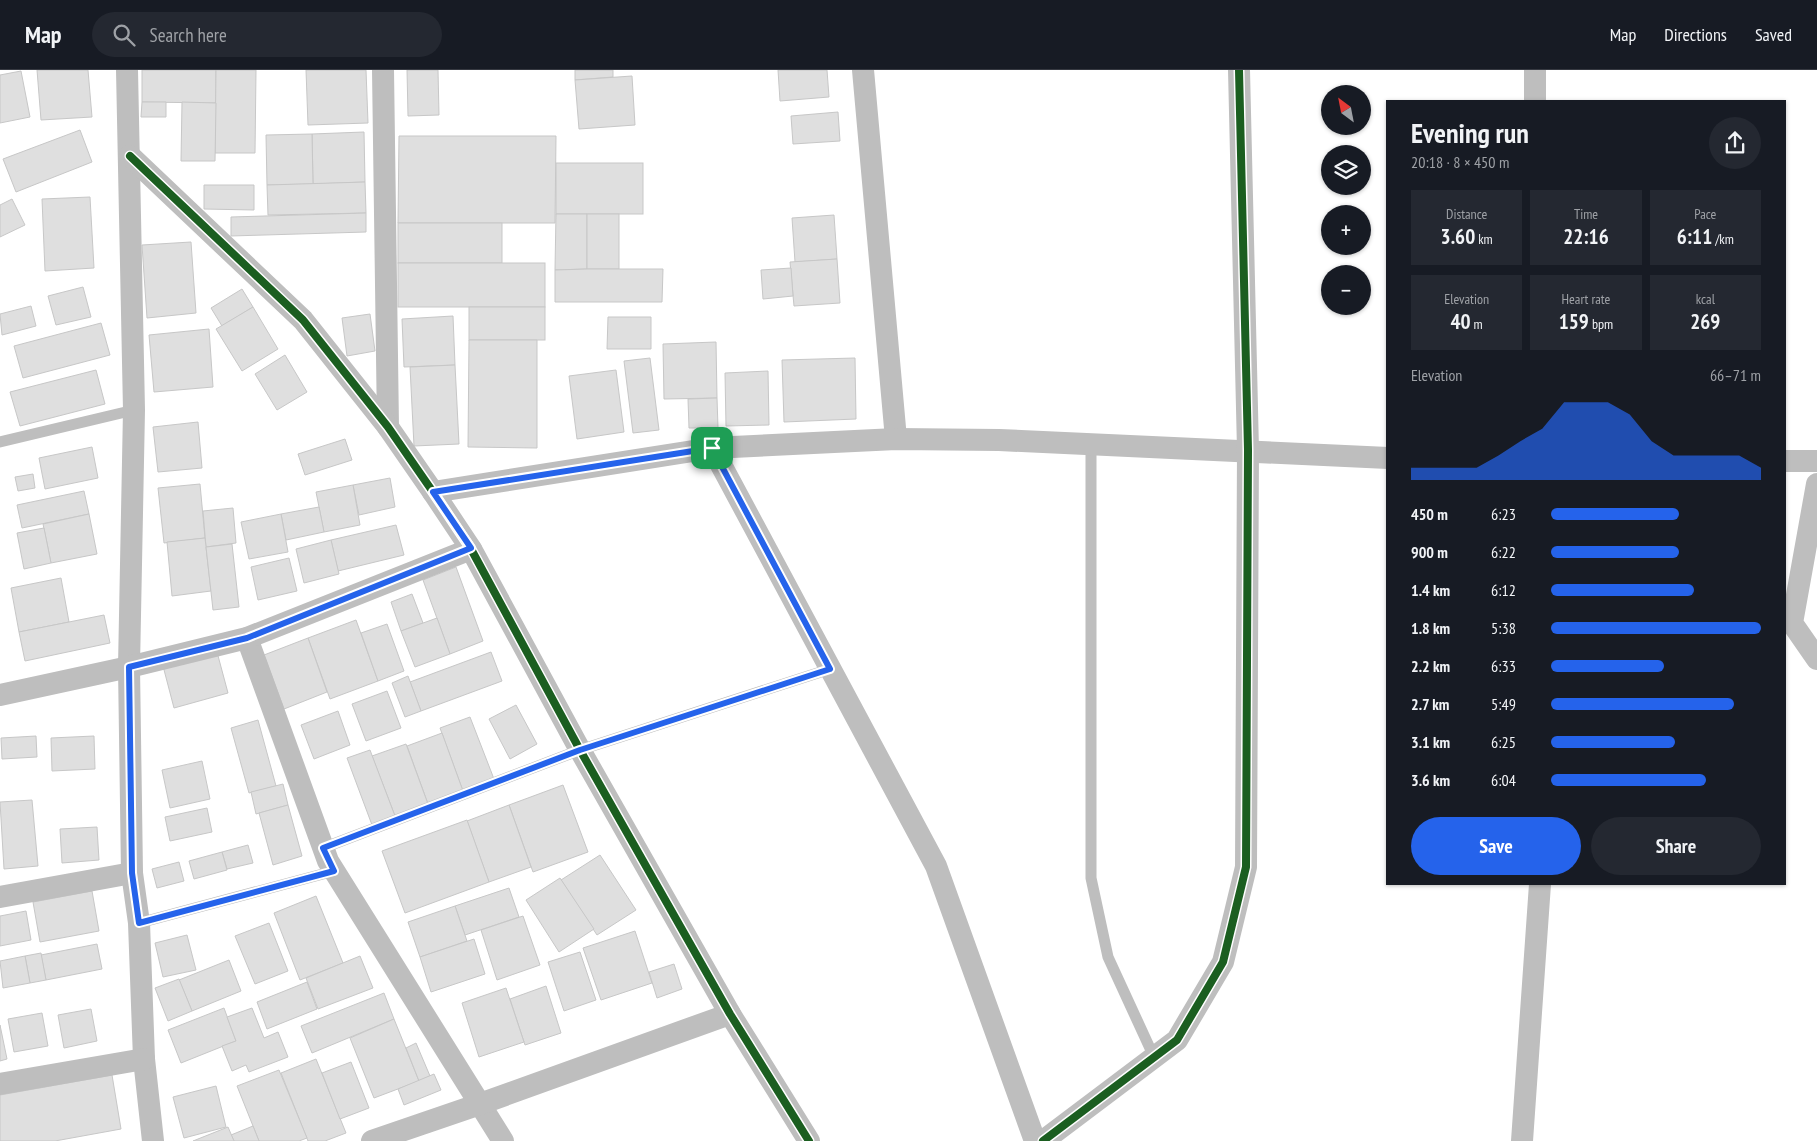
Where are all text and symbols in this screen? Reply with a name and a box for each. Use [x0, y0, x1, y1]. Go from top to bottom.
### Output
search box [92, 12, 442, 57]
text: Map [25, 19, 62, 50]
icon: search [110, 21, 138, 49]
text: Search here [150, 23, 227, 47]
text: Map [1610, 23, 1636, 46]
text: Directions [1664, 23, 1727, 46]
text: Saved [1755, 23, 1792, 46]
north arrow [1321, 85, 1371, 135]
map controls [1321, 85, 1371, 315]
text: Evening run [1411, 114, 1529, 151]
button: share [1709, 117, 1761, 169]
button: layers [1321, 145, 1371, 195]
text: 20:18 · 8 × 450 m [1411, 152, 1509, 172]
button: + [1321, 205, 1371, 255]
text: Distance [1446, 205, 1487, 223]
text: Time [1574, 205, 1598, 223]
text: Pace [1694, 205, 1716, 223]
text: 3.60 [1441, 223, 1475, 250]
text: 22:16 [1563, 223, 1609, 250]
text: 6:11 [1677, 223, 1712, 250]
text: km [1475, 230, 1493, 248]
text: /km [1712, 230, 1734, 248]
button: − [1321, 265, 1371, 315]
text: Elevation [1444, 290, 1489, 308]
text: Heart rate [1562, 290, 1610, 308]
text: kcal [1696, 290, 1715, 308]
text: 40 [1451, 308, 1471, 335]
text: 159 [1559, 308, 1589, 335]
text: 269 [1690, 308, 1720, 335]
text: m [1471, 315, 1483, 333]
text: bpm [1589, 315, 1613, 333]
text: Elevation [1411, 365, 1462, 385]
text: 66–71 m [1710, 365, 1761, 385]
pin [691, 427, 733, 469]
icon: arrive [698, 434, 726, 462]
text: 450 m [1411, 504, 1448, 524]
text: 6:23 [1491, 504, 1516, 524]
text: 900 m [1411, 542, 1448, 562]
text: 6:22 [1491, 542, 1516, 562]
text: 1.4 km [1411, 580, 1450, 600]
text: 6:12 [1491, 580, 1516, 600]
text: 1.8 km [1411, 618, 1450, 638]
text: 5:38 [1491, 618, 1516, 638]
text: 2.2 km [1411, 656, 1450, 676]
text: 6:33 [1491, 656, 1516, 676]
text: 2.7 km [1411, 694, 1449, 714]
text: 5:49 [1491, 694, 1516, 714]
text: 3.1 km [1411, 732, 1450, 752]
text: 6:25 [1491, 732, 1516, 752]
text: 3.6 km [1411, 770, 1450, 790]
text: 6:04 [1491, 770, 1516, 790]
button: Save [1411, 817, 1581, 875]
button: Share [1591, 817, 1761, 875]

